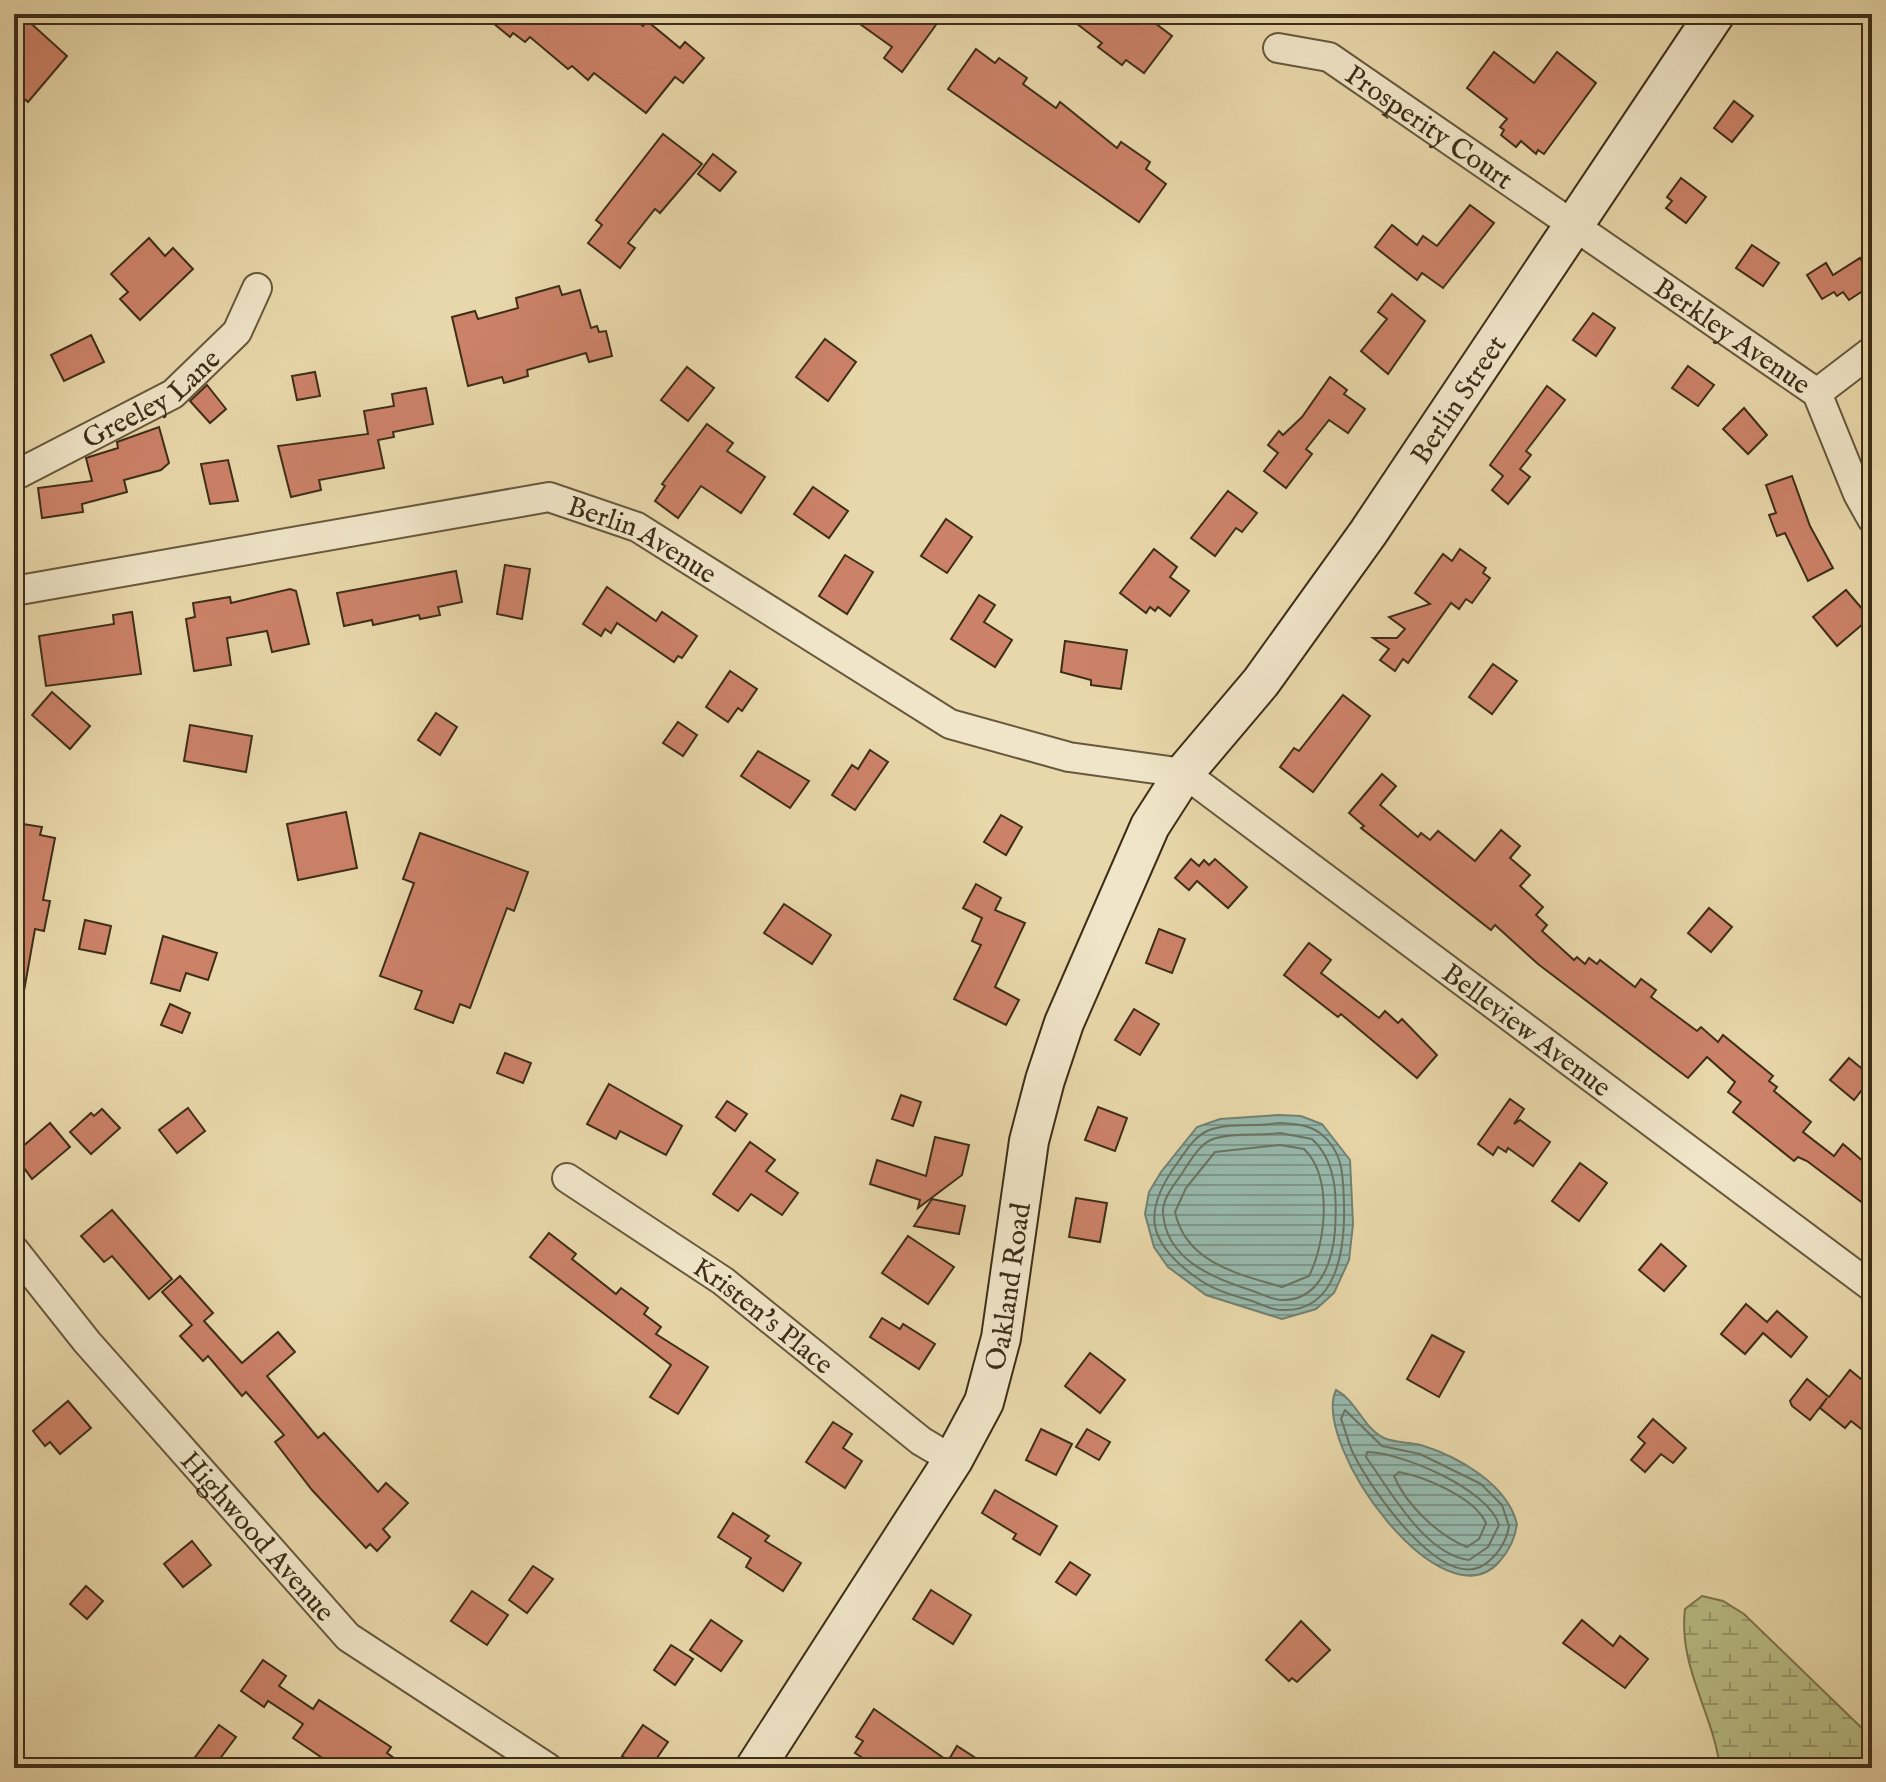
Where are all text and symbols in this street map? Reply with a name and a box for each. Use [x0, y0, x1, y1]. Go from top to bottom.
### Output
street label: Prosperity Court [1338, 58, 1519, 199]
street label: Berkley Avenue [1646, 271, 1817, 403]
street label: Berlin Street [1404, 329, 1515, 471]
street label: Greeley Lane [77, 343, 229, 458]
street label: Berlin Avenue [562, 490, 723, 593]
street label: Belleview Avenue [1434, 957, 1617, 1106]
street label: Oakland Road [978, 1201, 1040, 1375]
street label: Kristen's Place [685, 1251, 840, 1383]
street label: Highwood Avenue [172, 1445, 341, 1630]

